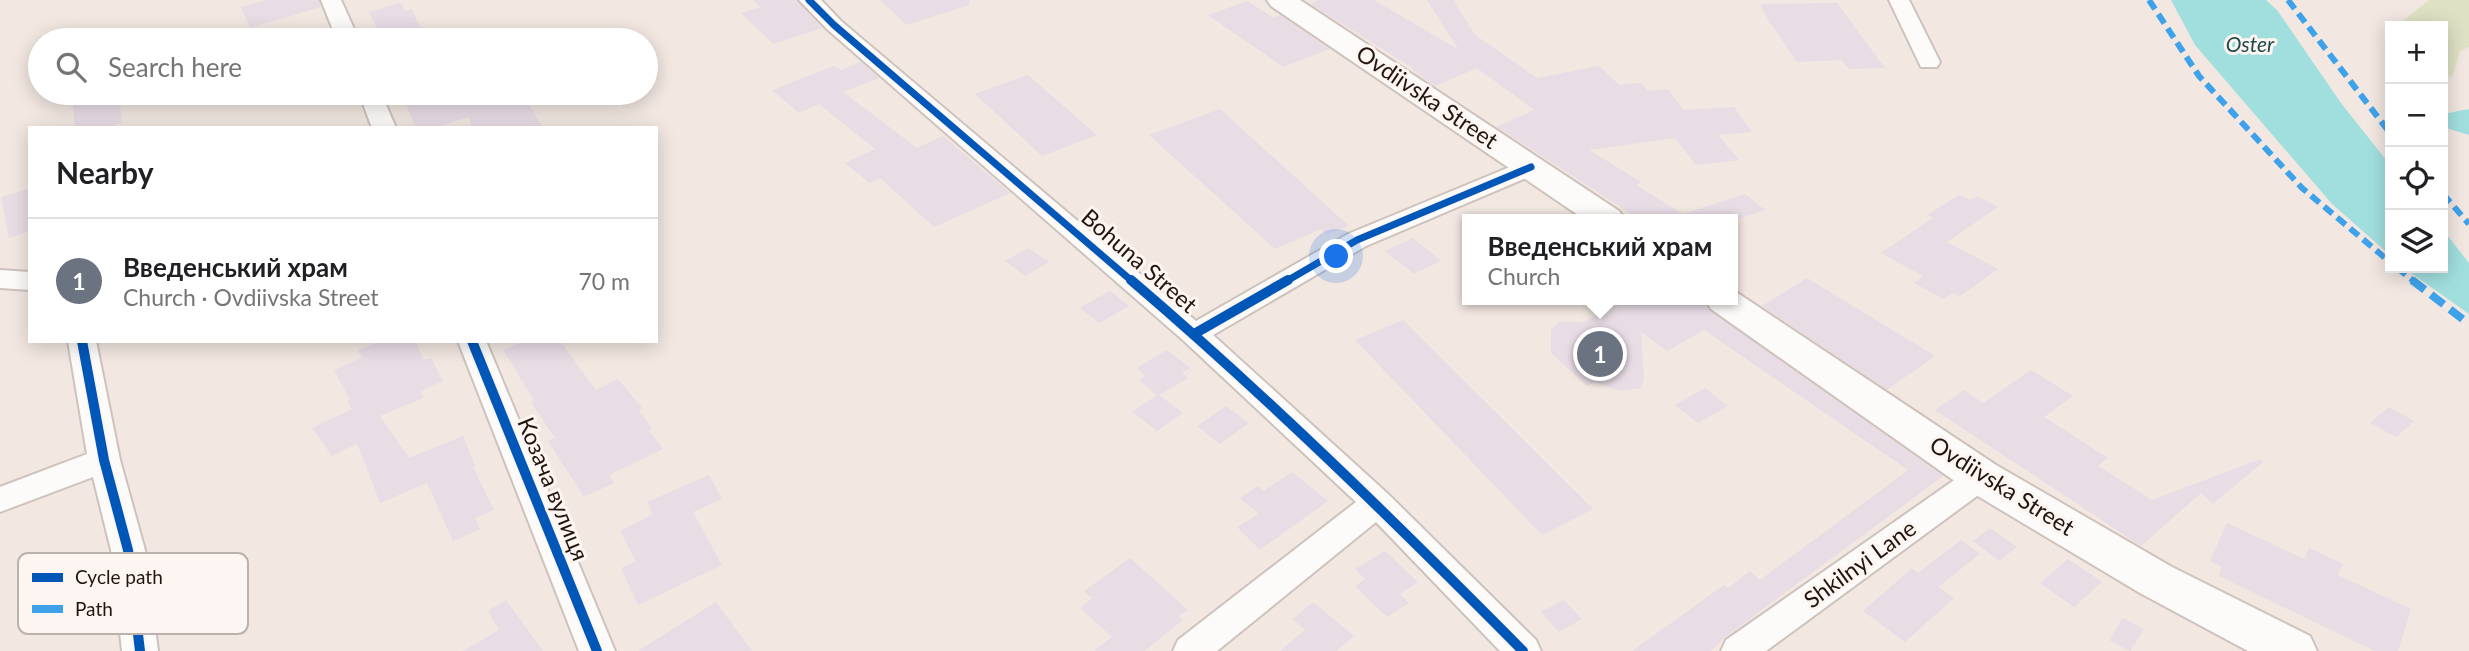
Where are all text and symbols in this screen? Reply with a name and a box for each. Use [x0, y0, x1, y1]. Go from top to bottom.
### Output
map controls [2385, 21, 2448, 273]
button: + [2385, 21, 2448, 84]
search box [28, 28, 658, 105]
water label: Oster [2226, 31, 2275, 56]
street label: Ovdiivska Street [1351, 38, 1504, 154]
icon: search [52, 48, 90, 86]
text: Search here [108, 51, 242, 83]
button: − [2385, 84, 2448, 147]
button: locate [2385, 147, 2448, 210]
text: Nearby [56, 154, 154, 190]
street label: Bohuna Street [1076, 202, 1204, 319]
button: layers [2385, 210, 2448, 273]
popup [1462, 214, 1738, 305]
text: Введенський храм [1488, 230, 1712, 262]
your location [1319, 239, 1353, 273]
text: Введенський храм [123, 251, 348, 283]
text: Church [1488, 262, 1560, 290]
text: 1 [72, 267, 86, 295]
text: 70 m [579, 267, 630, 295]
text: Church · Ovdiivska Street [123, 283, 378, 311]
pin: 1 [1577, 328, 1623, 380]
street label: Козача вулиця [512, 413, 595, 564]
street label: Ovdiivska Street [1925, 430, 2081, 541]
street label: Shkilnyi Lane [1798, 513, 1921, 613]
legend [18, 553, 248, 634]
text: Cycle path [75, 565, 163, 588]
text: Path [75, 597, 113, 620]

